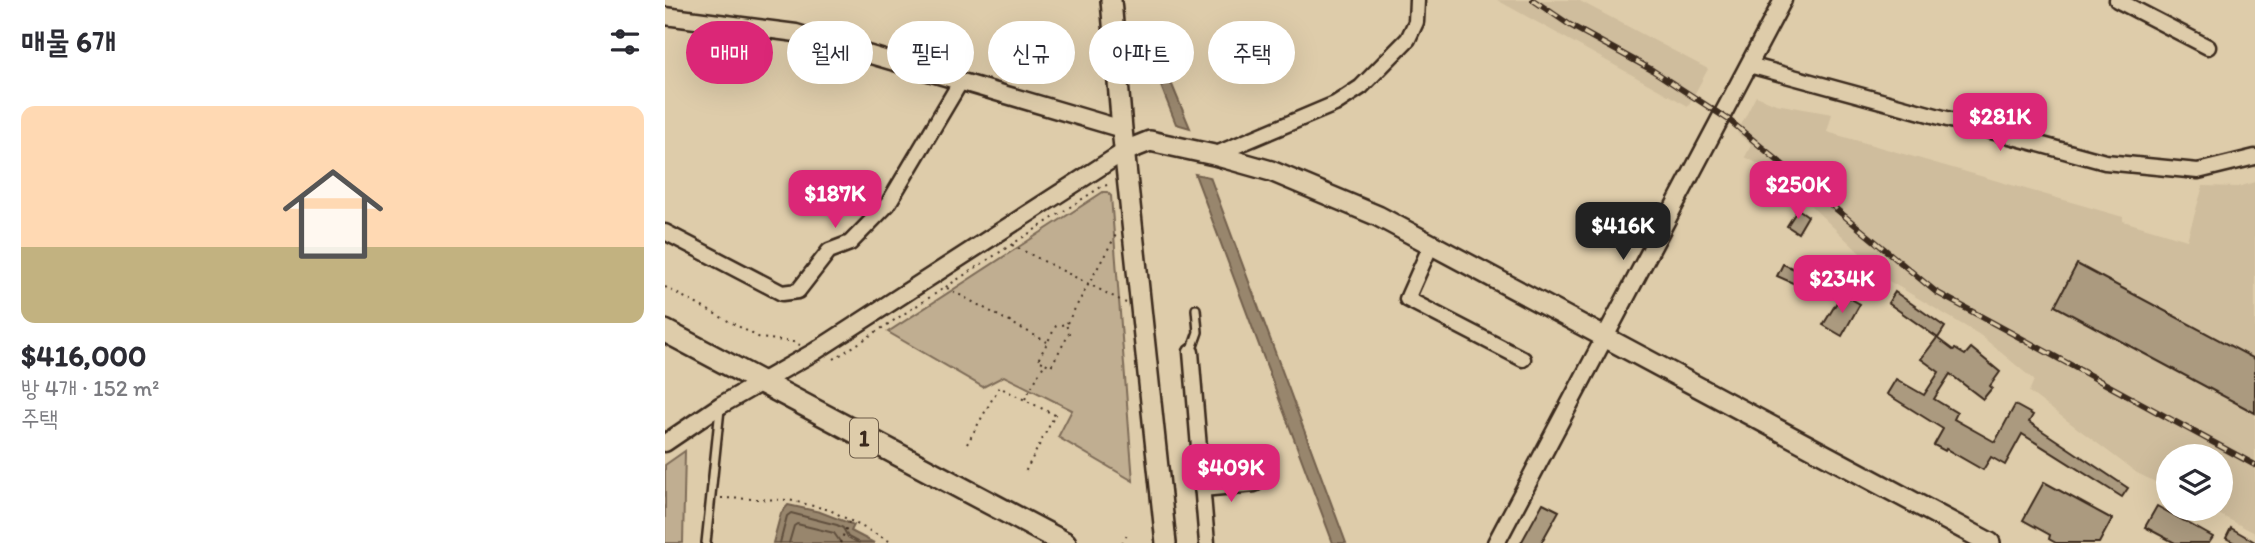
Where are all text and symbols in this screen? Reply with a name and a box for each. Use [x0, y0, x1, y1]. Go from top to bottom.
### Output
chip: 매매 [686, 21, 773, 84]
chip: 월세 [787, 21, 873, 84]
chip: 필터 [887, 21, 974, 84]
chip: 신규 [988, 21, 1075, 84]
chip: 아파트 [1089, 21, 1194, 84]
chip: 주택 [1208, 21, 1295, 84]
text: 매물 6개 [21, 23, 116, 60]
icon: filters [606, 23, 644, 61]
pin: $281K [1951, 94, 2049, 153]
text: $281K [1969, 102, 2031, 130]
icon: home [270, 151, 396, 277]
pin: $250K [1749, 162, 1847, 221]
pin: $187K [786, 170, 884, 230]
text: $250K [1766, 170, 1830, 198]
text: $187K [804, 179, 866, 207]
pin: $416K [1574, 202, 1672, 262]
text: $416K [1591, 211, 1655, 239]
pin: $234K [1793, 256, 1891, 315]
text: $234K [1810, 264, 1874, 292]
text: $416,000 [21, 337, 147, 374]
text: 방 4개 · 152 m² [21, 374, 159, 402]
text: 주택 [21, 404, 58, 432]
road number: 1 [850, 418, 878, 458]
pin: $409K [1182, 444, 1280, 504]
map controls [2156, 444, 2233, 521]
button: layers [2156, 444, 2233, 521]
text: $409K [1198, 453, 1264, 481]

